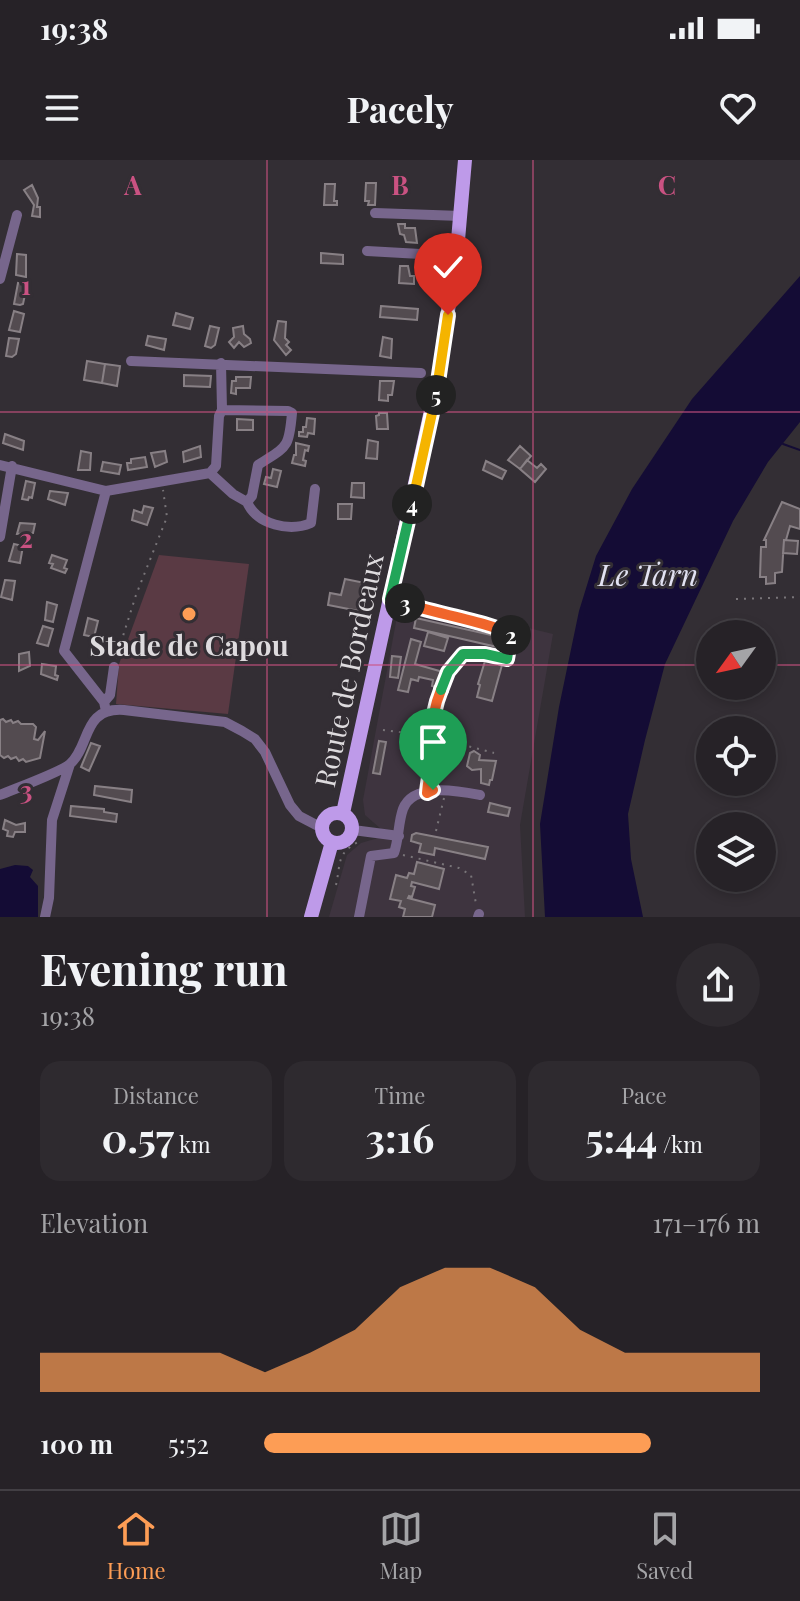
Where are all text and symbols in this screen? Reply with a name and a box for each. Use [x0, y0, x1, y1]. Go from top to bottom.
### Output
text: 19:38 [40, 8, 108, 48]
text: Pacely [346, 84, 454, 132]
icon: menu [40, 86, 84, 130]
icon: heart [716, 86, 760, 130]
text: A [123, 167, 142, 202]
text: B [391, 167, 409, 202]
text: C [658, 167, 676, 202]
pin [414, 233, 482, 315]
icon: check [426, 245, 470, 289]
text: 1 [21, 267, 31, 302]
pin: 5 [416, 375, 456, 415]
text: 5 [431, 380, 441, 410]
pin: 4 [392, 484, 432, 524]
text: 4 [406, 489, 418, 519]
text: 2 [19, 520, 33, 555]
street label: Route de Bordeaux [305, 549, 391, 790]
water label: Le Tarn [596, 554, 698, 594]
pin: 3 [385, 583, 425, 623]
text: 3 [400, 588, 410, 618]
marker: Stade de Capou [180, 605, 198, 623]
pin: 2 [491, 615, 531, 655]
text: 2 [505, 620, 517, 650]
north arrow [696, 620, 776, 700]
map controls [696, 620, 776, 892]
place label: Stade de Capou [89, 626, 289, 663]
pin [399, 708, 467, 790]
button: locate [696, 716, 776, 796]
icon: arrive [411, 720, 455, 764]
text: 3 [20, 772, 32, 807]
button: layers [696, 812, 776, 892]
text: Evening run [40, 938, 288, 997]
button: share [676, 943, 760, 1027]
text: 19:38 [40, 998, 95, 1033]
text: Distance [113, 1080, 199, 1110]
text: Time [375, 1080, 425, 1110]
text: Pace [621, 1080, 667, 1110]
text: 0.57 [101, 1110, 174, 1163]
text: 3:16 [366, 1110, 434, 1163]
text: 5:44 [585, 1110, 657, 1163]
text: km [174, 1129, 211, 1159]
text: /km [657, 1129, 703, 1159]
text: Elevation [40, 1205, 148, 1240]
text: 171–176 m [653, 1205, 760, 1240]
text: 100 m [40, 1426, 113, 1461]
text: 5:52 [168, 1426, 209, 1461]
tab: Home [107, 1507, 166, 1585]
tab: Map [379, 1507, 423, 1585]
tab: Saved [636, 1507, 693, 1585]

